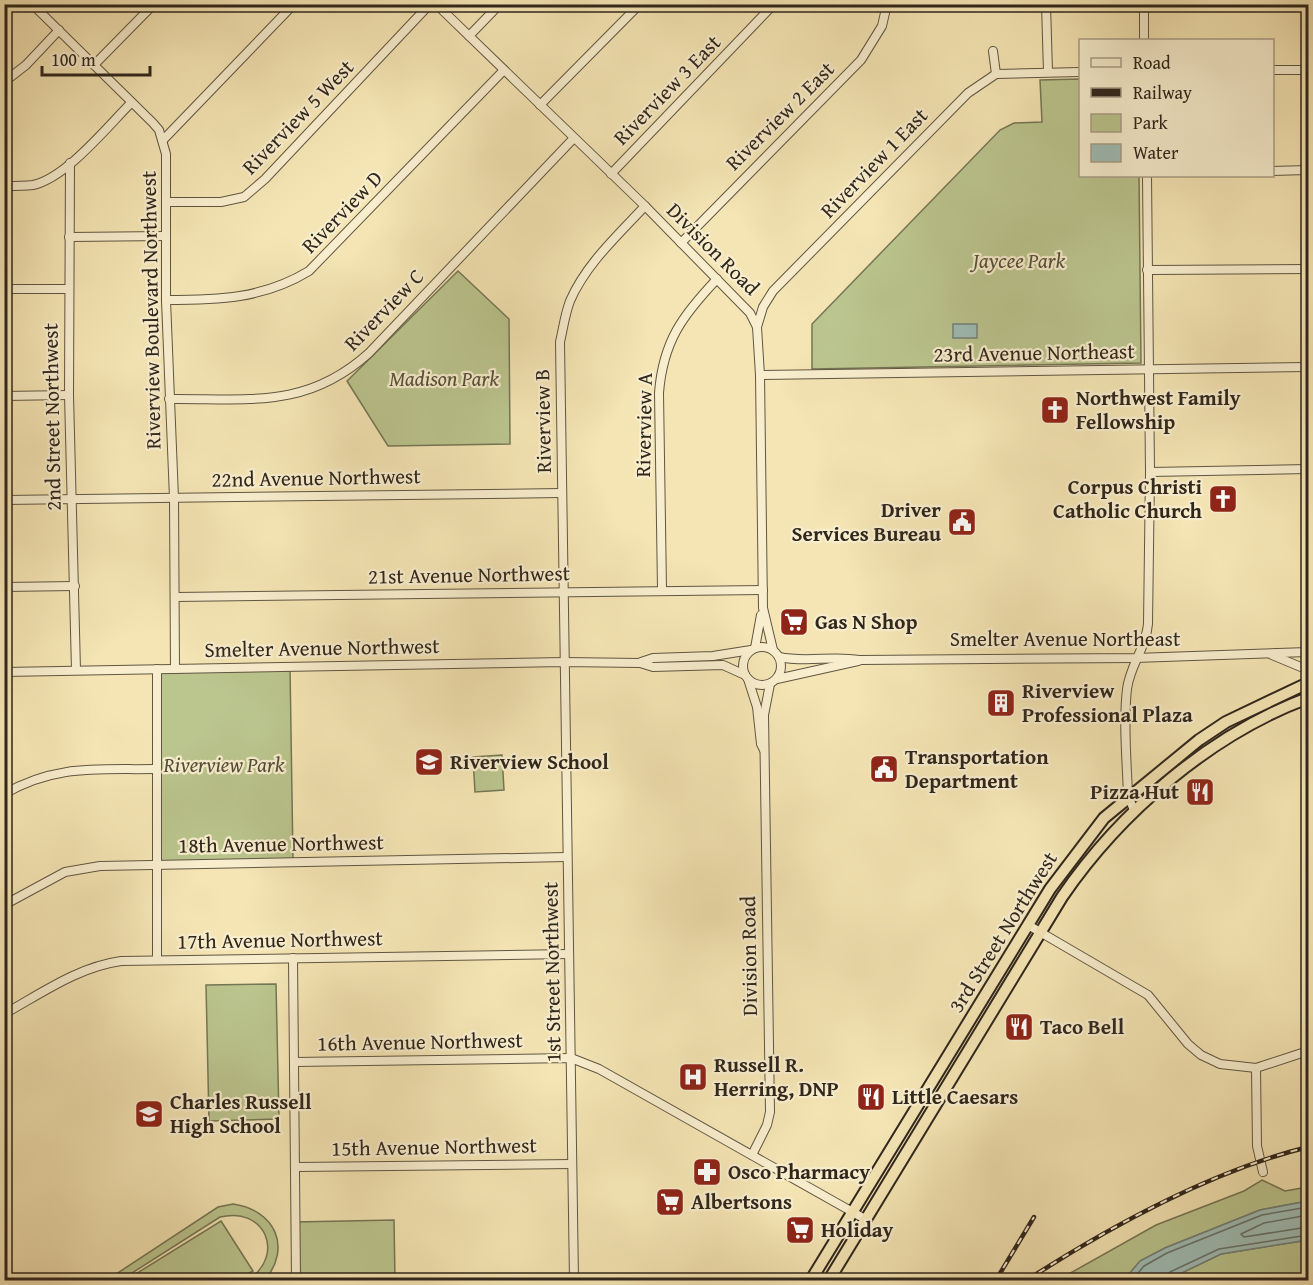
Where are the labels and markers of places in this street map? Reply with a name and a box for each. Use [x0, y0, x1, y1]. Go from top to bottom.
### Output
place label: Northwest Family Fellowship [1076, 382, 1241, 437]
church icon: Northwest Family Fellowship [1039, 394, 1071, 426]
place label: Corpus Christi Catholic Church [1053, 471, 1203, 526]
church icon: Corpus Christi Catholic Church [1207, 483, 1239, 515]
place label: Driver Services Bureau [792, 494, 941, 549]
public building icon: Driver Services Bureau [946, 506, 978, 538]
supermarket icon: Gas N Shop [778, 606, 810, 638]
place label: Gas N Shop [815, 606, 917, 637]
place label: Riverview Professional Plaza [1022, 675, 1193, 730]
building icon: Riverview Professional Plaza [985, 687, 1017, 719]
place label: Transportation Department [905, 741, 1049, 796]
school or university icon: Riverview School [413, 746, 445, 778]
place label: Riverview School [450, 746, 609, 777]
public building icon: Transportation Department [868, 753, 900, 785]
place label: Pizza Hut [1090, 776, 1179, 807]
restaurant icon: Pizza Hut [1184, 776, 1216, 808]
restaurant icon: Taco Bell [1003, 1011, 1035, 1043]
place label: Taco Bell [1040, 1011, 1125, 1042]
place label: Russell R. Herring, DNP [714, 1049, 839, 1104]
hospital icon: Russell R. Herring, DNP [677, 1061, 709, 1093]
restaurant icon: Little Caesars [855, 1081, 887, 1113]
place label: Little Caesars [892, 1081, 1018, 1112]
place label: Charles Russell High School [170, 1086, 312, 1141]
school or university icon: Charles Russell High School [133, 1098, 165, 1130]
pharmacy icon: Osco Pharmacy [691, 1156, 723, 1188]
place label: Osco Pharmacy [728, 1156, 870, 1187]
supermarket icon: Albertsons [654, 1186, 686, 1218]
place label: Albertsons [691, 1186, 792, 1217]
supermarket icon: Holiday [784, 1214, 816, 1246]
place label: Holiday [821, 1214, 894, 1245]

